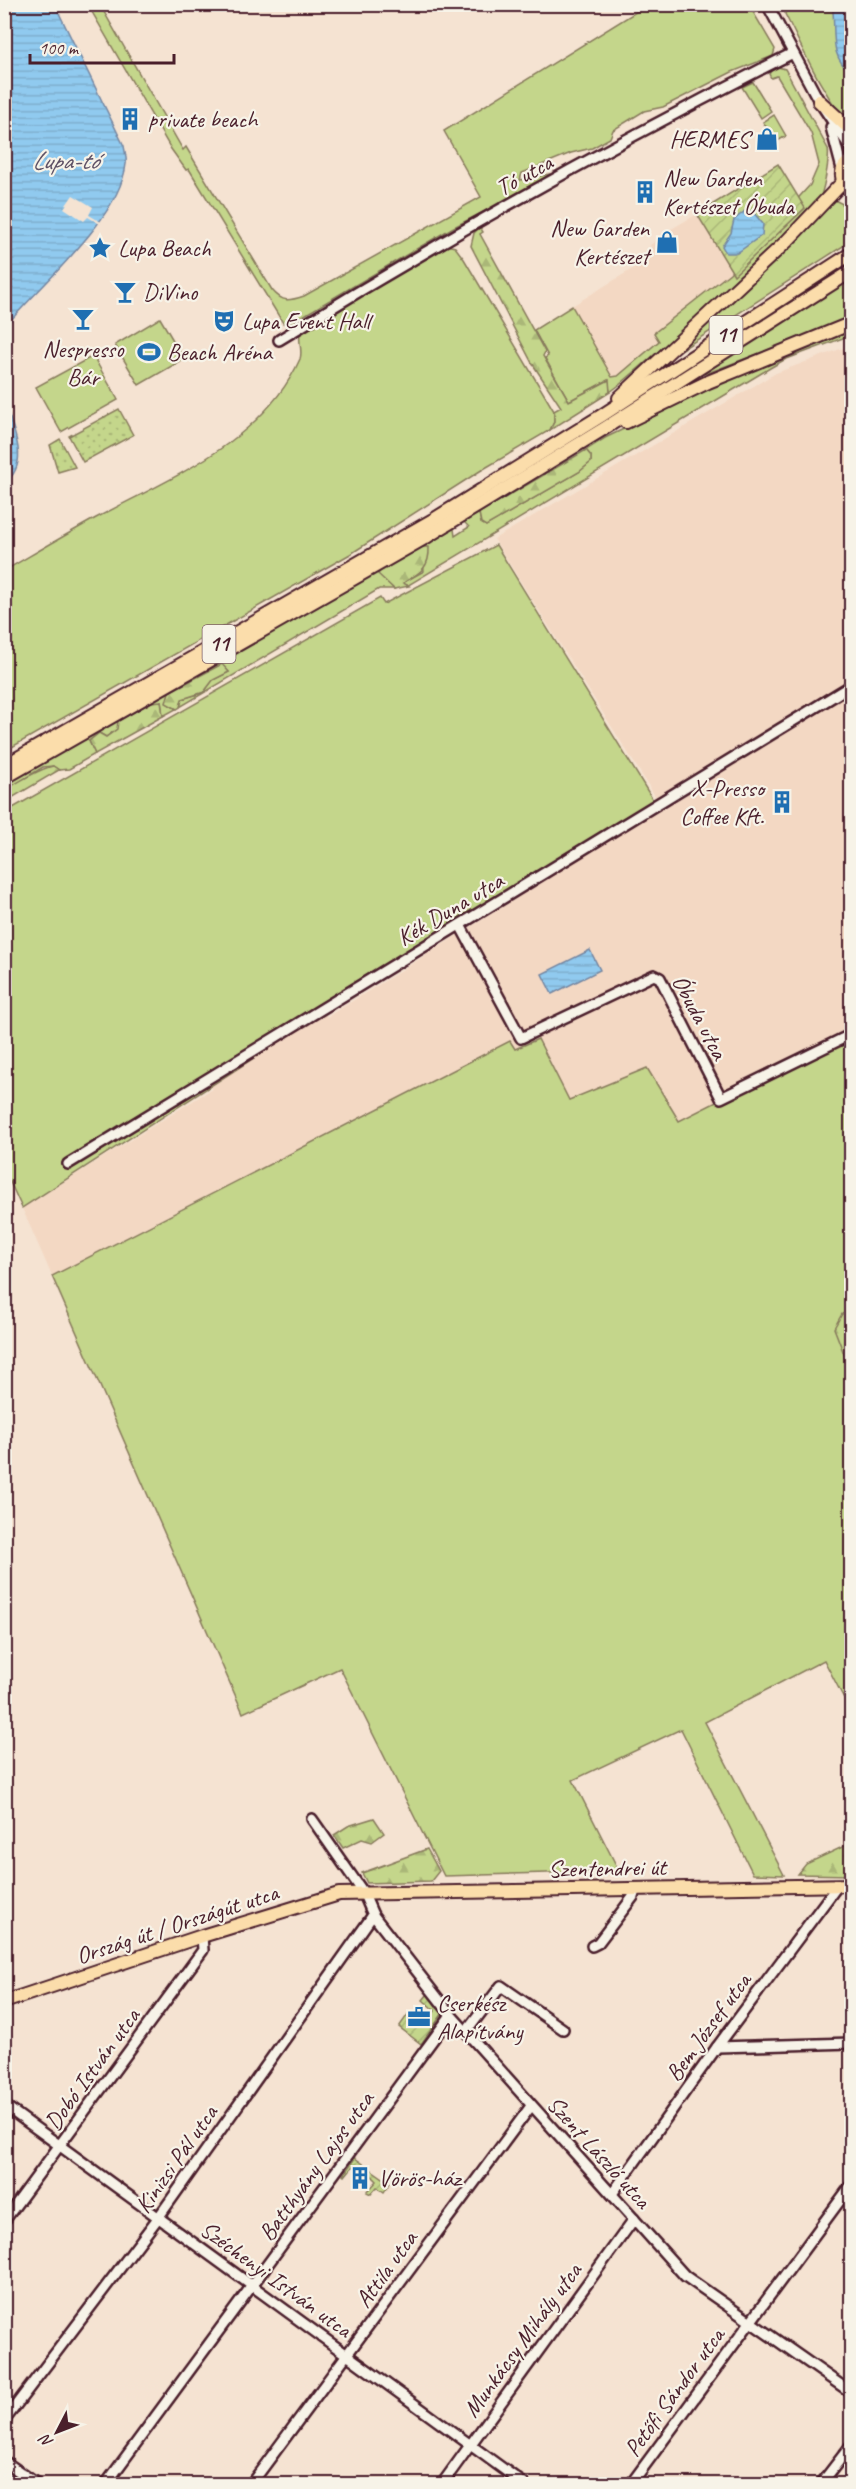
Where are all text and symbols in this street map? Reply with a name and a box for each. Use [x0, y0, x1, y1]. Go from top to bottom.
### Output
scale bar [30, 27, 174, 65]
text: 100 m [39, 37, 80, 59]
place label: private beach [148, 104, 259, 134]
building icon: private beach [117, 106, 143, 132]
place label: HERMES [669, 124, 753, 154]
shop icon: HERMES [754, 126, 780, 152]
water label: Lupa-tó [32, 144, 105, 177]
street label: Tó utca [490, 147, 559, 203]
place label: New Garden Kertészet Óbuda [663, 163, 795, 221]
building icon: New Garden Kertészet Óbuda [632, 179, 658, 205]
place label: New Garden Kertészet [550, 213, 652, 271]
shop icon: New Garden Kertészet [654, 229, 680, 255]
place label: Lupa Beach [118, 233, 212, 263]
place icon: Lupa Beach [87, 235, 113, 261]
place label: DiVino [143, 277, 199, 307]
bar icon: DiVino [112, 279, 138, 305]
bar icon: Nespresso Bár [70, 306, 96, 332]
place label: Lupa Event Hall [242, 306, 374, 336]
theatre icon: Lupa Event Hall [211, 308, 237, 334]
road number: 11 [710, 316, 742, 354]
place label: Nespresso Bár [43, 334, 125, 392]
place label: Beach Aréna [167, 337, 273, 367]
sports icon: Beach Aréna [136, 339, 162, 365]
road number: 11 [202, 625, 236, 663]
place label: X-Presso Coffee Kft. [680, 773, 767, 831]
building icon: X-Presso Coffee Kft. [769, 789, 795, 815]
street label: Kék Duna utca [391, 865, 510, 953]
street label: Óbuda utca [665, 969, 735, 1066]
street label: Szentendrei út [548, 1852, 668, 1884]
street label: Ország út / Országút utca [72, 1877, 283, 1971]
street label: Bem József utca [659, 1965, 759, 2087]
place label: Cserkész Alapítvány [437, 1988, 524, 2046]
street label: Dobó István utca [38, 2001, 147, 2136]
office icon: Cserkész Alapítvány [406, 2004, 432, 2030]
street label: Batthyány Lajos utca [252, 2084, 381, 2247]
street label: Szent László utca [540, 2089, 658, 2216]
street label: Kinizsi Pál utca [128, 2098, 225, 2219]
place label: Vörös-ház [378, 2163, 463, 2193]
building icon: Vörös-ház [347, 2165, 373, 2191]
street label: Széchenyi István utca [194, 2214, 359, 2345]
street label: Attila utca [348, 2224, 425, 2313]
street label: Munkácsy Mihály utca [456, 2256, 589, 2423]
street label: Petőfi Sándor utca [617, 2320, 732, 2462]
north arrow [27, 2402, 87, 2462]
text: N [34, 2429, 57, 2452]

